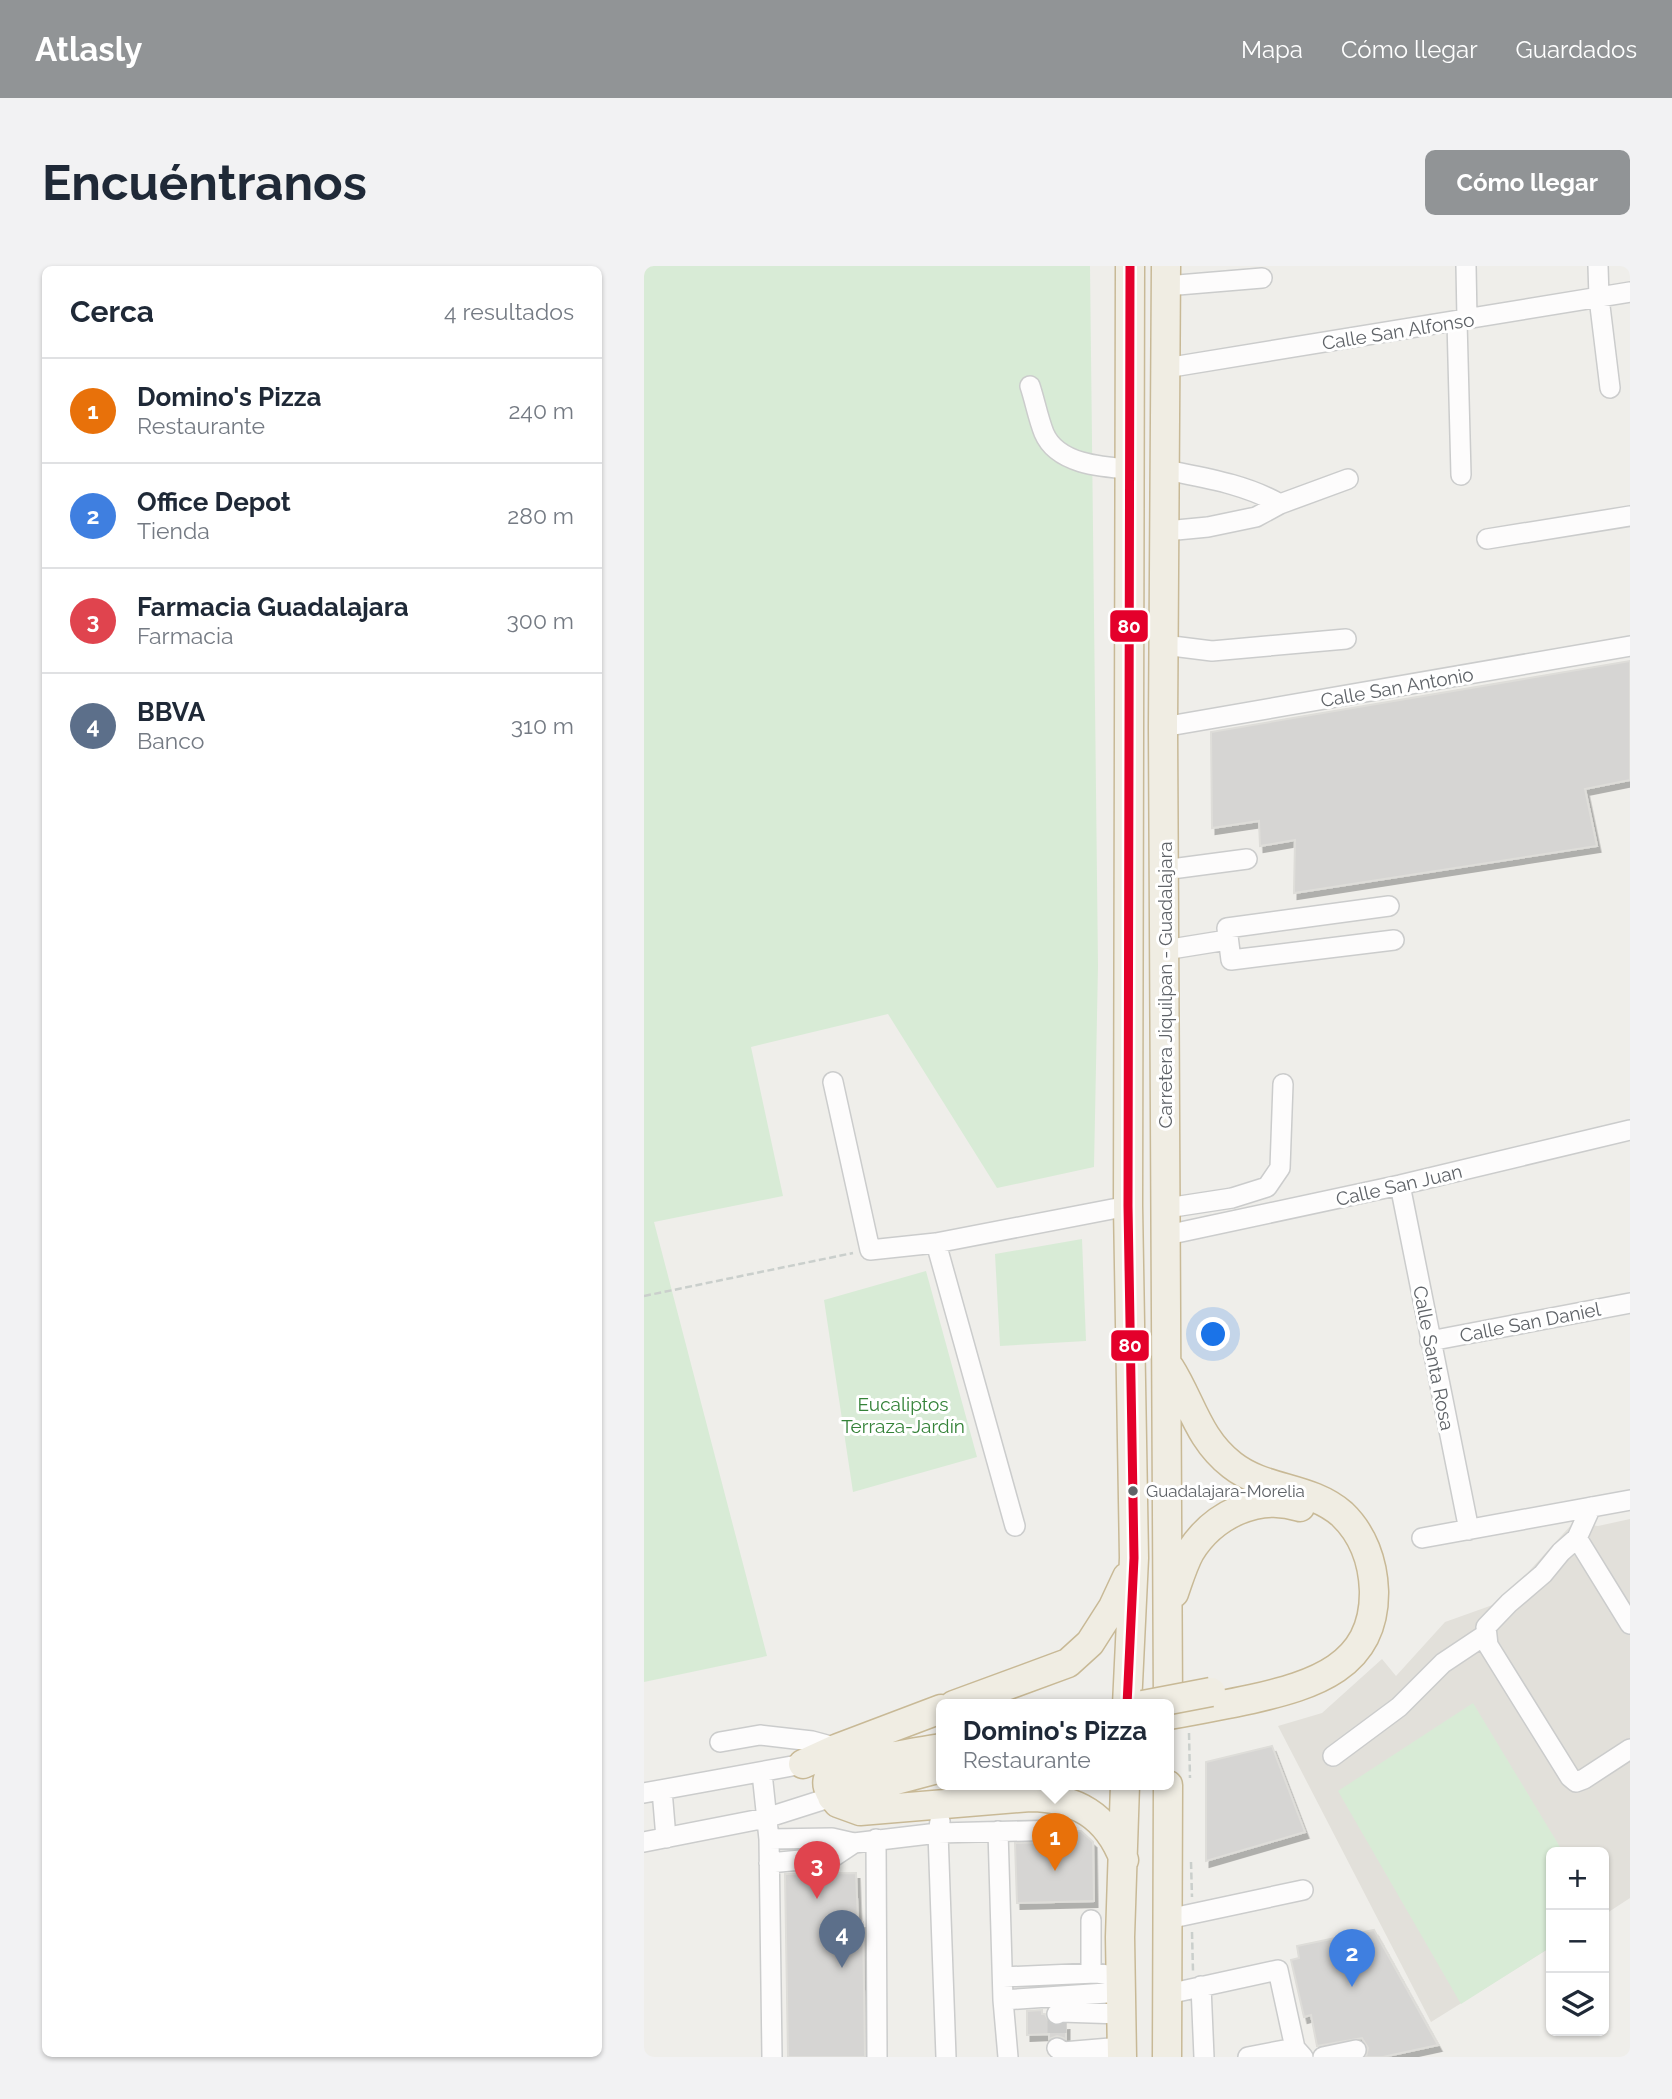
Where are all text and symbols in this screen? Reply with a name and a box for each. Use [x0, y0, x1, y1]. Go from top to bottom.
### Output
text: Atlasly [35, 30, 142, 69]
text: Mapa [1241, 35, 1303, 64]
text: Cómo llegar [1341, 35, 1478, 64]
text: Guardados [1516, 35, 1637, 64]
button: Cómo llegar [1425, 150, 1630, 215]
text: Encuéntranos [42, 154, 367, 211]
text: Cerca [70, 294, 154, 329]
text: 4 resultados [444, 298, 574, 325]
street label: Calle San Alfonso [1320, 308, 1476, 354]
text: Domino's Pizza [137, 382, 322, 412]
text: 1 [87, 397, 99, 424]
text: 240 m [508, 397, 574, 424]
text: Restaurante [137, 412, 265, 439]
text: Office Depot [137, 487, 291, 517]
text: 2 [87, 502, 99, 529]
text: 280 m [507, 502, 574, 529]
text: Tienda [137, 517, 210, 544]
text: Farmacia Guadalajara [137, 592, 409, 622]
text: 3 [87, 607, 99, 634]
text: 300 m [507, 607, 574, 634]
line badge: 80 [1109, 609, 1149, 643]
text: 80 [1117, 615, 1141, 637]
text: Farmacia [137, 622, 234, 649]
street label: Calle San Antonio [1319, 663, 1475, 711]
text: BBVA [137, 697, 205, 727]
text: 4 [86, 712, 100, 739]
text: 310 m [511, 712, 574, 739]
text: Banco [137, 727, 204, 754]
street label: Carretera Jiquilpan - Guadalajara [1154, 841, 1176, 1129]
street label: Calle San Juan [1334, 1160, 1464, 1210]
street label: Calle Santa Rosa [1409, 1284, 1459, 1432]
street label: Calle San Daniel [1458, 1297, 1603, 1346]
your location [1196, 1317, 1230, 1351]
line badge: 80 [1110, 1329, 1150, 1362]
text: 80 [1118, 1334, 1142, 1356]
park label: Eucaliptos Terraza-Jardín [841, 1393, 965, 1437]
place label: Guadalajara-Morelia [1146, 1481, 1305, 1501]
marker: Guadalajara-Morelia [1126, 1484, 1140, 1498]
popup [936, 1699, 1174, 1790]
text: Domino's Pizza [963, 1716, 1147, 1746]
text: Restaurante [963, 1746, 1091, 1773]
pin: 1 [1032, 1813, 1078, 1871]
pin: 3 [794, 1841, 840, 1899]
map controls [1546, 1847, 1609, 2036]
button: + [1546, 1847, 1609, 1910]
pin: 4 [819, 1910, 865, 1968]
button: − [1546, 1910, 1609, 1973]
pin: 2 [1329, 1929, 1375, 1987]
button: layers [1546, 1973, 1609, 2036]

